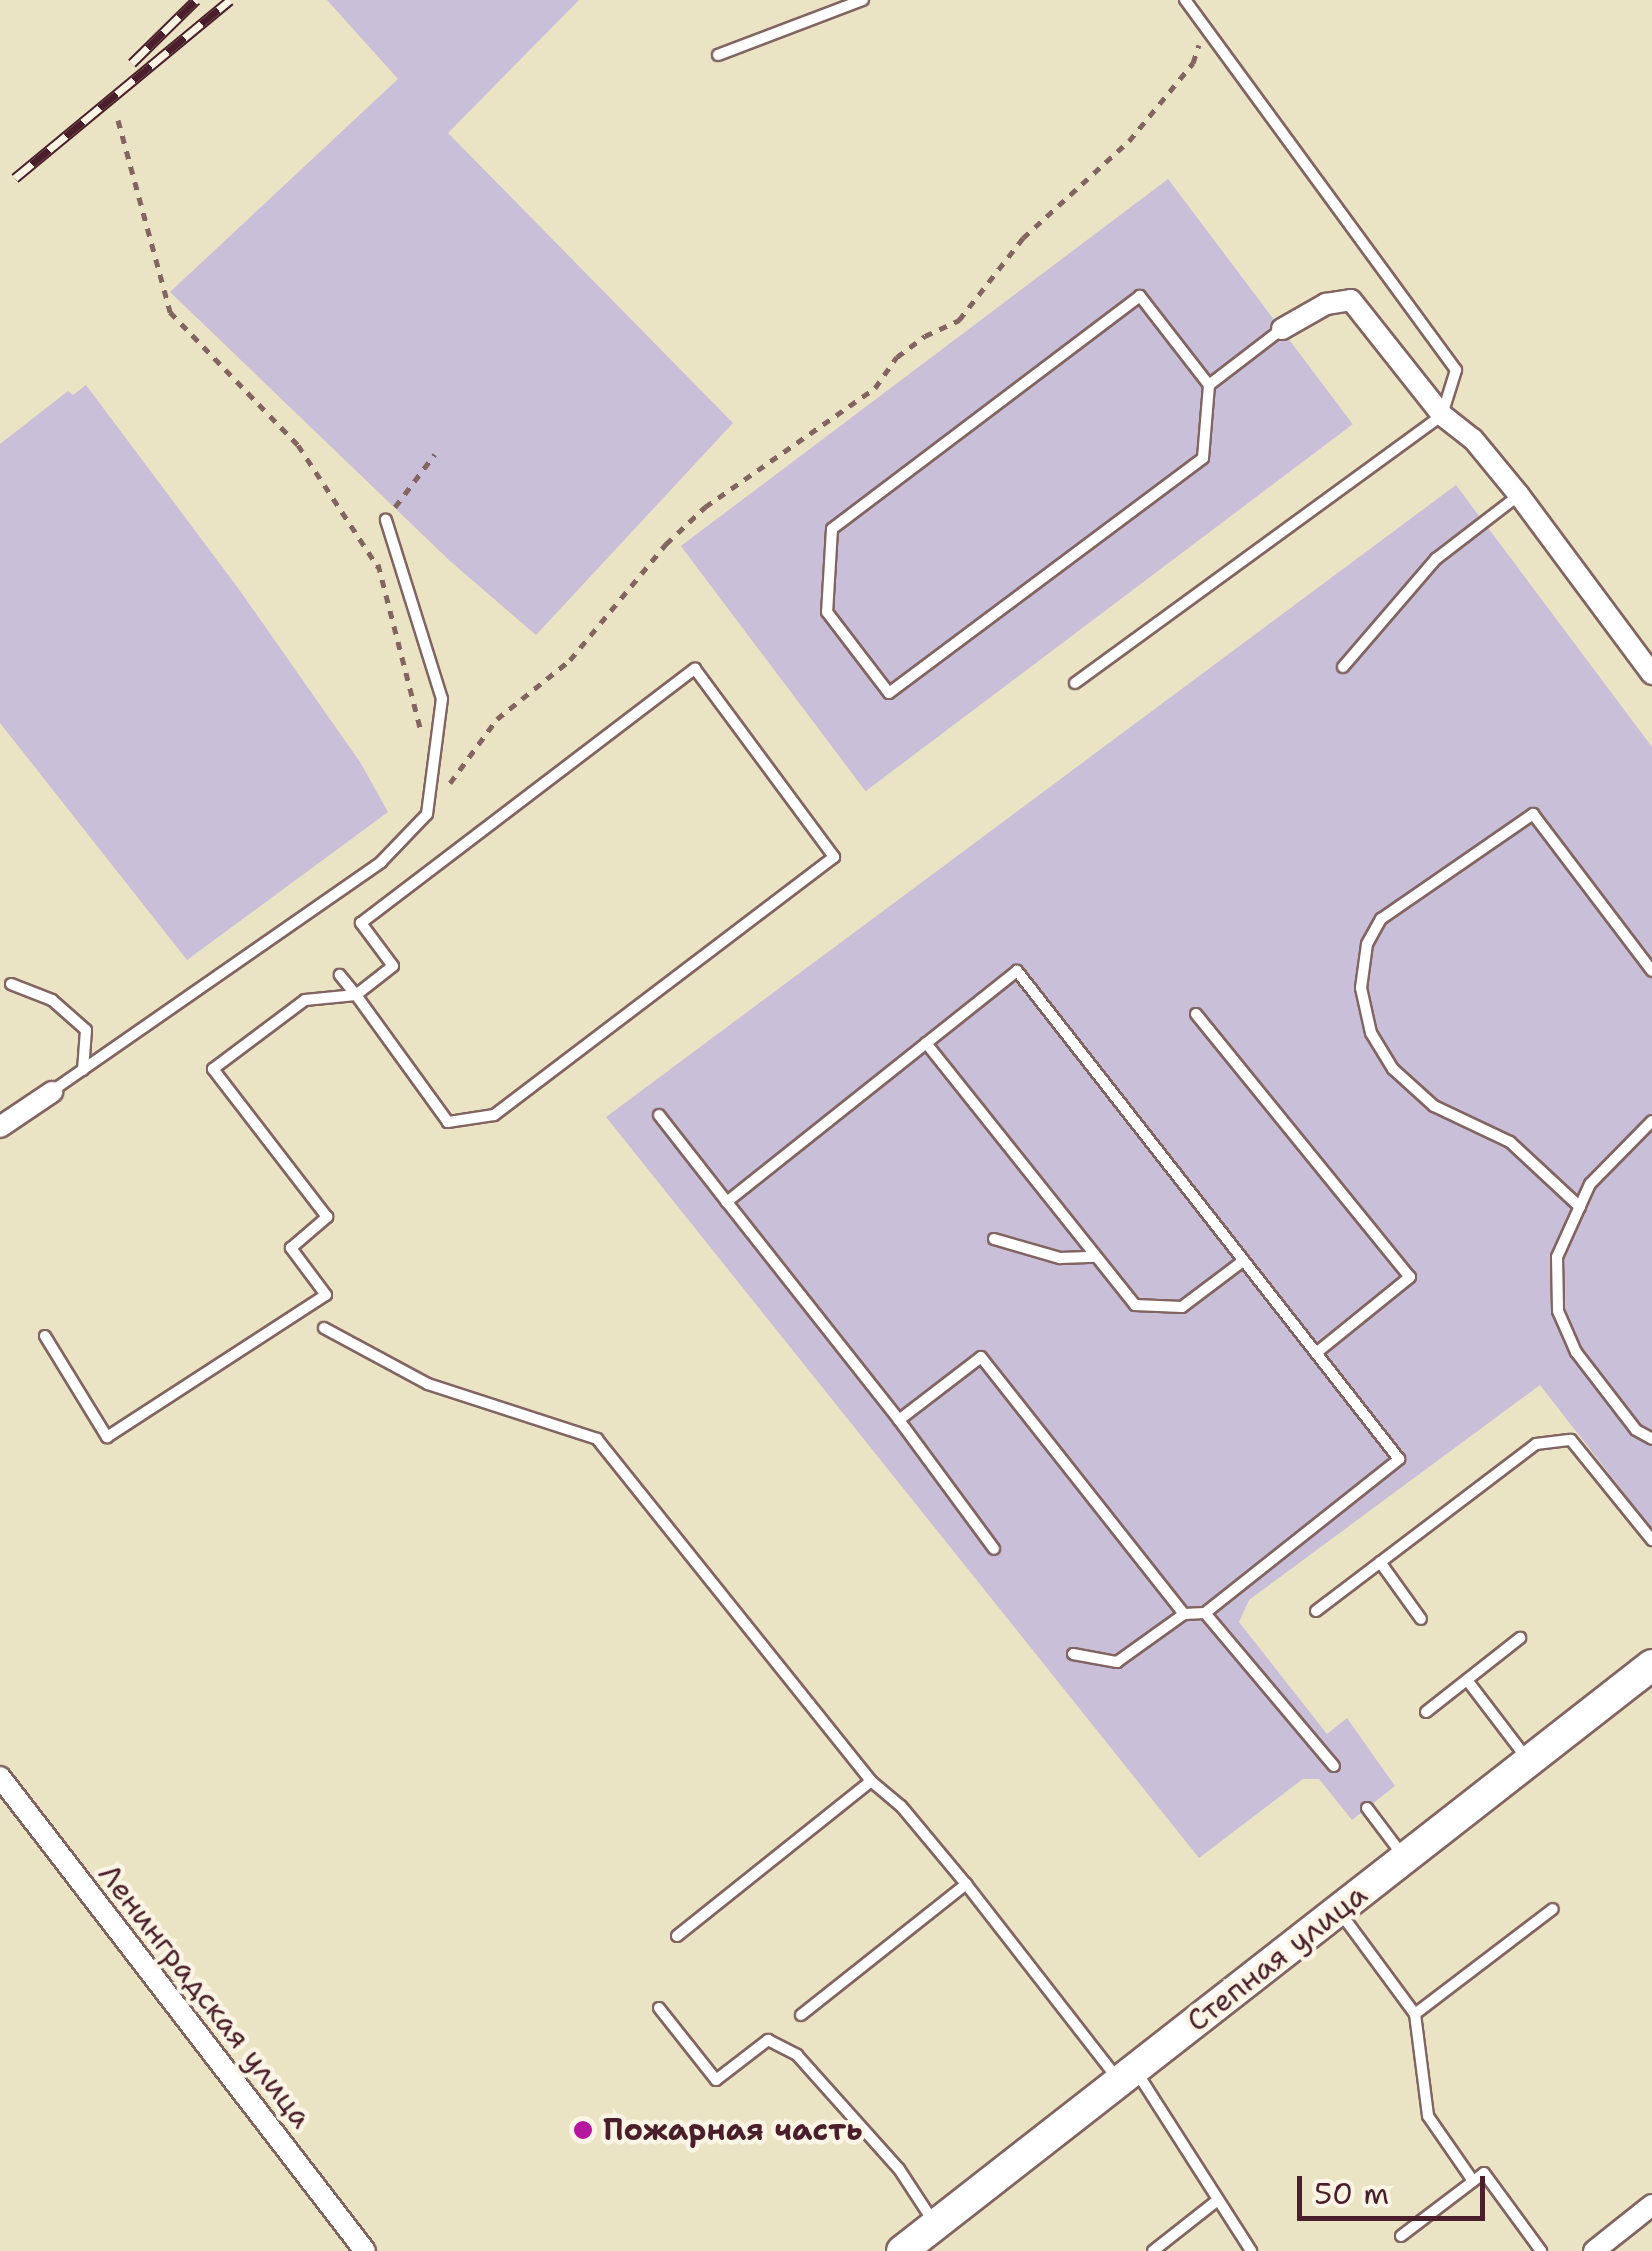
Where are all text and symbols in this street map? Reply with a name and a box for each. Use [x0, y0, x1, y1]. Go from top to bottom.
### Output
street label: Ленинградская улица [91, 1857, 319, 2135]
street label: Степная улица [1180, 1876, 1374, 2040]
place label: Пожарная часть [603, 2112, 862, 2148]
marker: Пожарная часть [572, 2119, 594, 2141]
scale bar [1302, 2156, 1490, 2218]
text: 50 m [1314, 2173, 1389, 2214]

